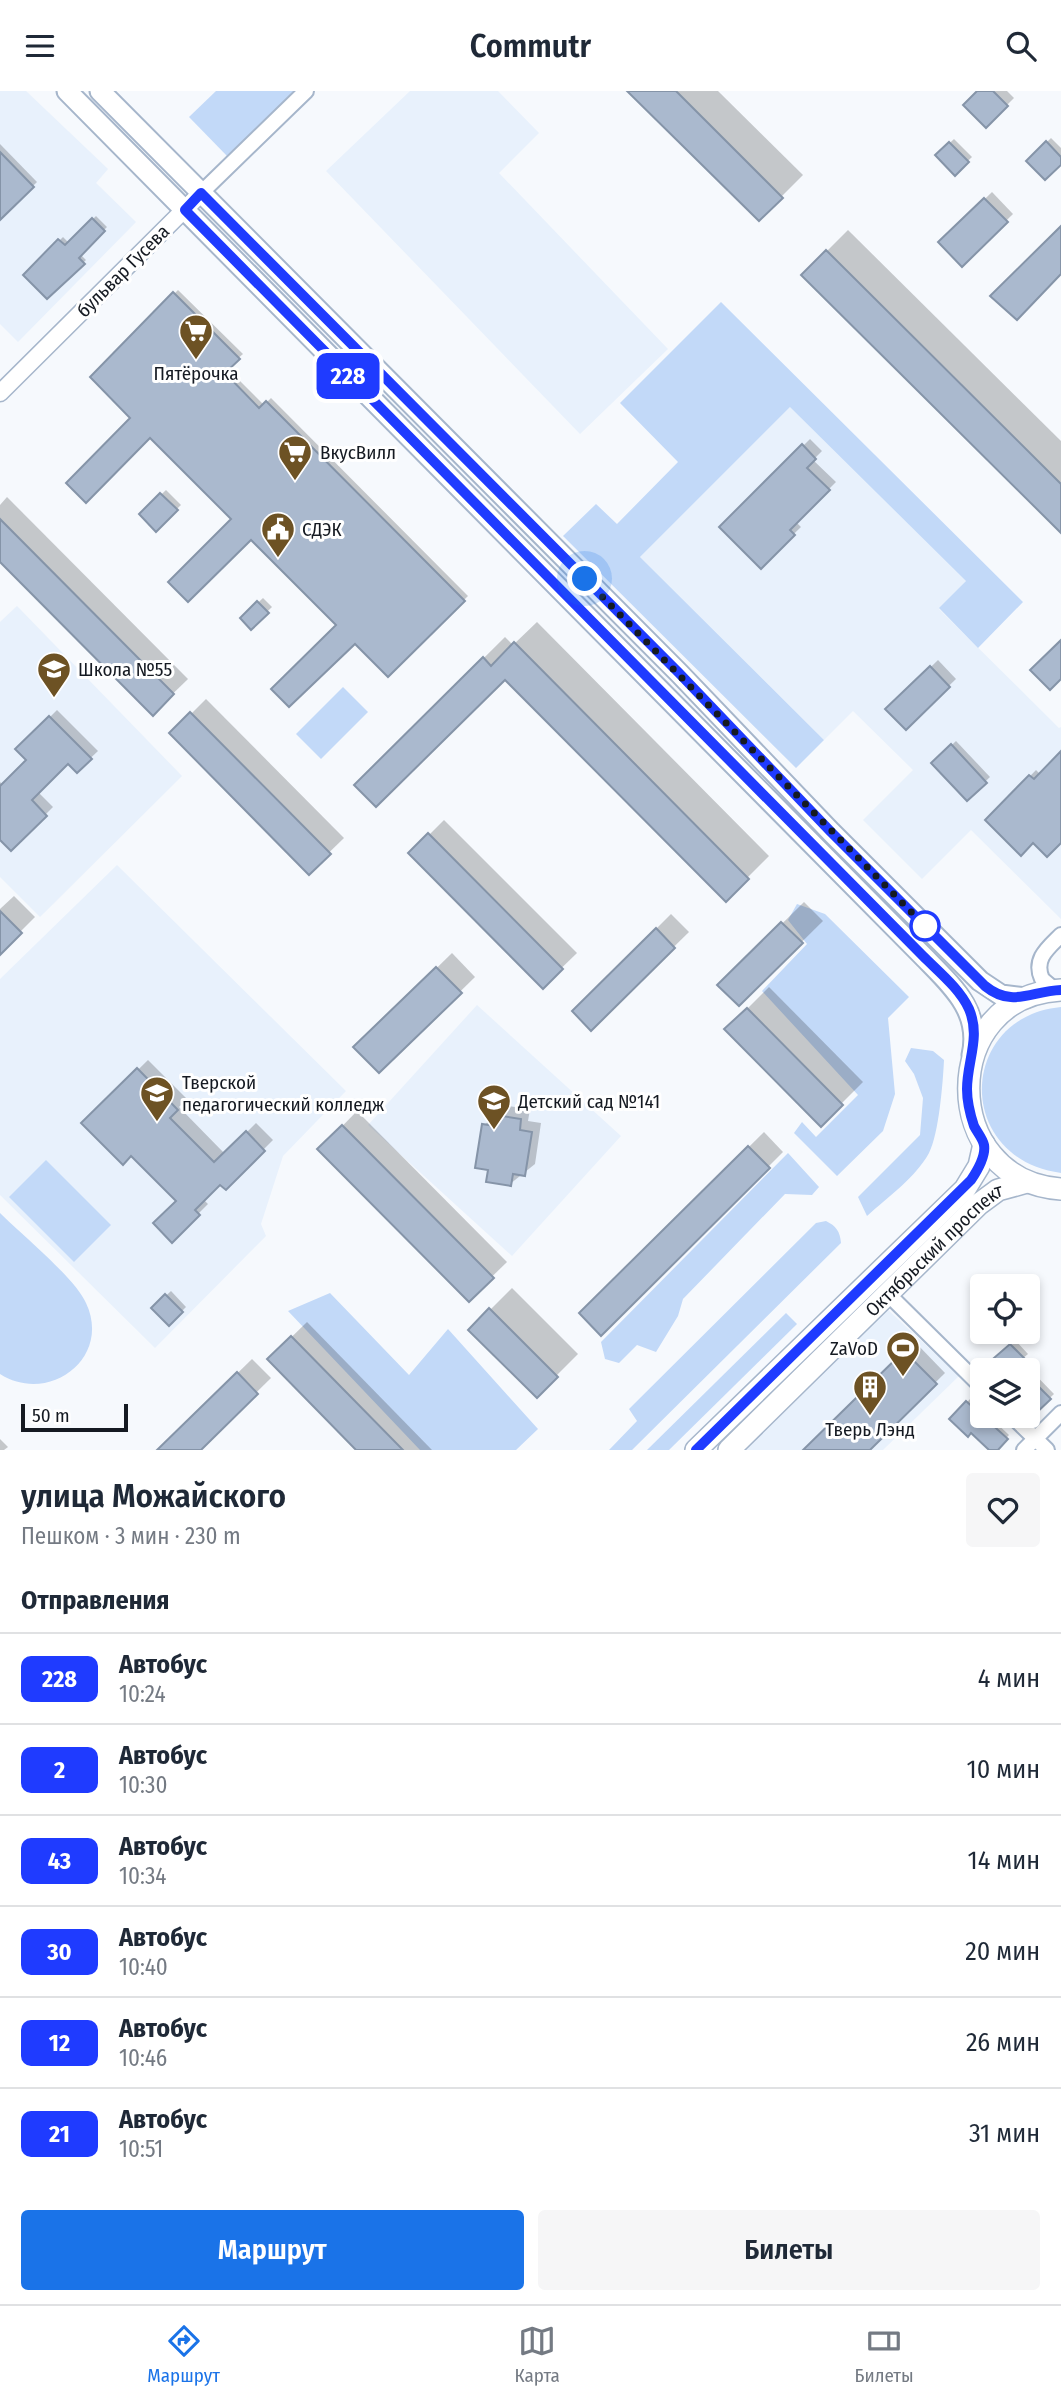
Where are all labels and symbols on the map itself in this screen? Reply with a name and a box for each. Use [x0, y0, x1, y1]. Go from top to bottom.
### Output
street label: бульвар Гусева [72, 220, 174, 322]
supermarket icon: Пятёрочка [177, 312, 215, 361]
line badge: 228 [308, 353, 388, 399]
place label: Пятёрочка [154, 362, 238, 385]
supermarket icon: ВкусВилл [276, 433, 314, 482]
place label: ВкусВилл [320, 441, 396, 464]
public building icon: СДЭК [259, 510, 297, 559]
place label: СДЭК [302, 518, 342, 541]
your location [567, 561, 602, 596]
school or university icon: Школа №55 [35, 650, 73, 699]
place label: Школа №55 [78, 658, 172, 681]
unlabelled marker [910, 911, 940, 941]
place label: Тверской педагогический колледж [182, 1071, 384, 1116]
school or university icon: Тверской педагогический колледж [138, 1074, 176, 1123]
school or university icon: Детский сад №141 [475, 1082, 513, 1131]
place label: Детский сад №141 [517, 1090, 660, 1113]
street label: Октябрьский проспект [860, 1178, 1005, 1321]
sports icon: ZaVoD [884, 1329, 922, 1378]
place label: ZaVoD [830, 1337, 878, 1360]
building icon: Тверь Лэнд [851, 1368, 889, 1417]
scale bar [21, 1401, 128, 1433]
place label: Тверь Лэнд [825, 1418, 915, 1441]

